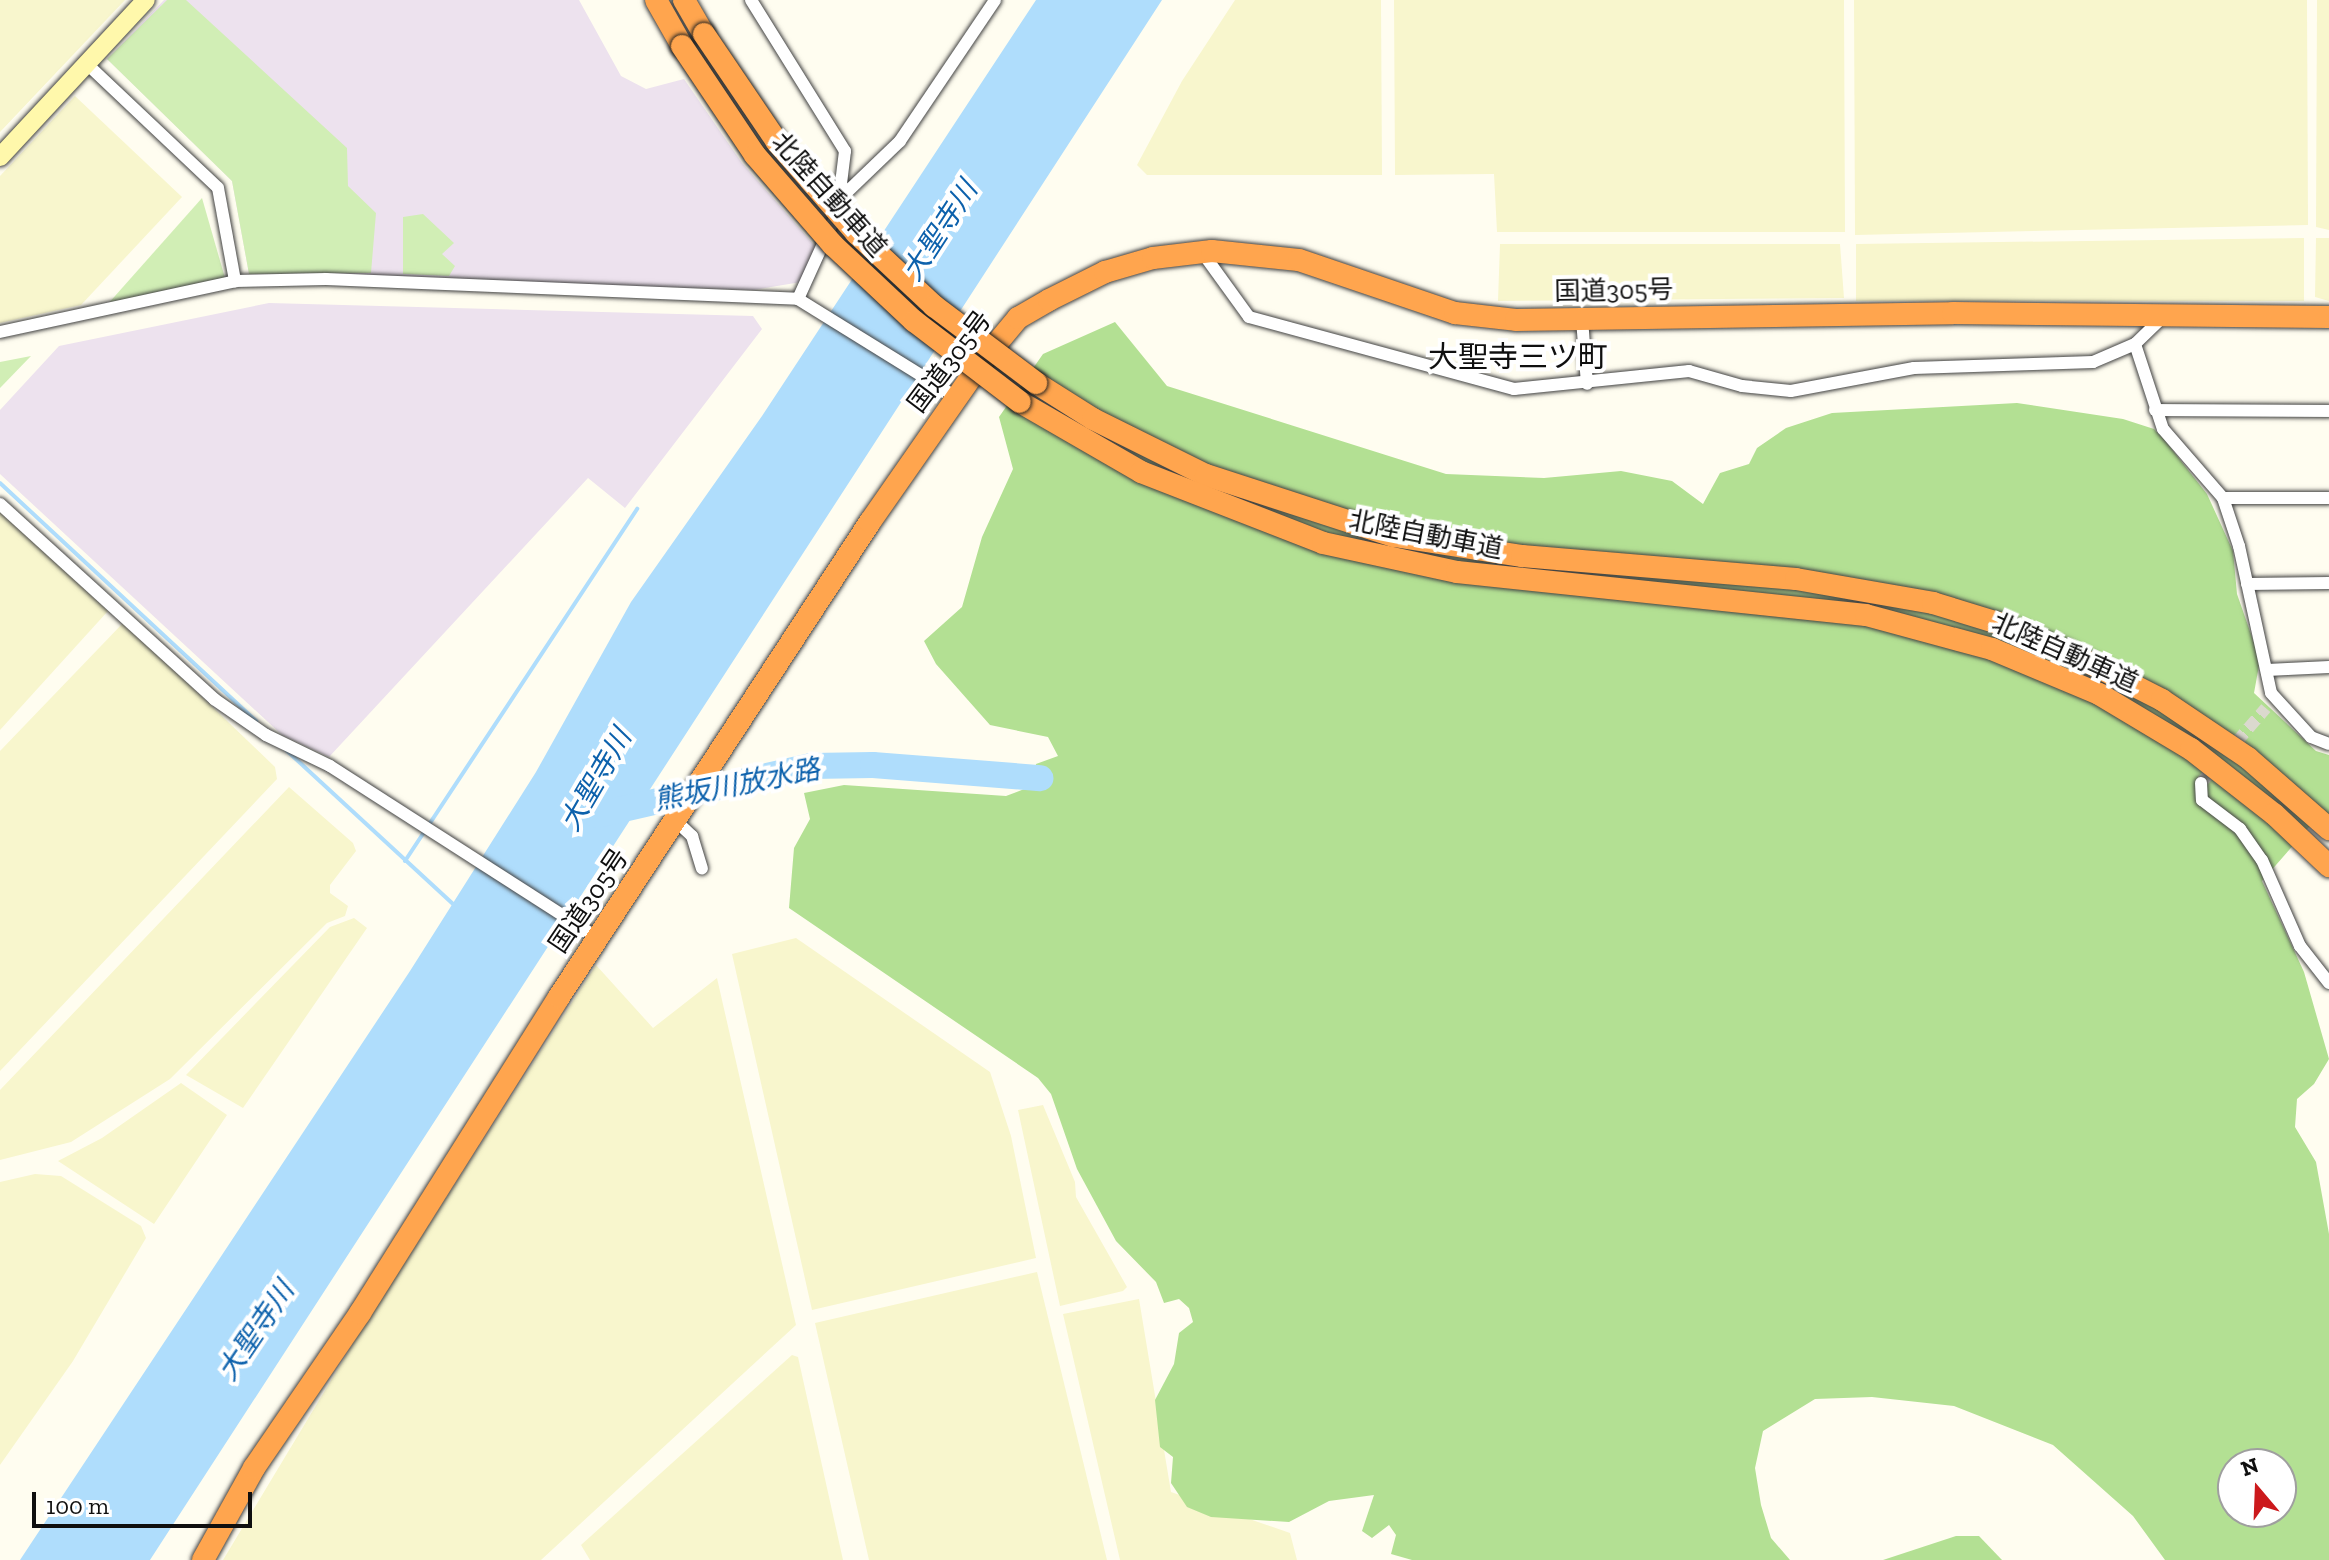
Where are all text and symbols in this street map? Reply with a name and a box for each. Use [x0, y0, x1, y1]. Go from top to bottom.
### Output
street label: 北陸自動車道 [765, 127, 893, 263]
water label: 大聖寺川 [895, 175, 985, 287]
street label: 国道305号 [1554, 274, 1674, 308]
street label: 国道305号 [902, 305, 998, 419]
district label: 大聖寺三ツ町 [1428, 339, 1608, 375]
street label: 北陸自動車道 [1346, 505, 1506, 565]
street label: 北陸自動車道 [1987, 607, 2143, 699]
water label: 大聖寺川 [553, 723, 639, 837]
water label: 熊坂川放水路 [651, 752, 823, 818]
street label: 国道305号 [543, 843, 635, 959]
water label: 大聖寺川 [211, 1275, 301, 1387]
north arrow [2217, 1448, 2297, 1528]
text: N [2237, 1451, 2262, 1482]
scale bar [36, 1476, 256, 1526]
text: 100 m [46, 1491, 109, 1520]

